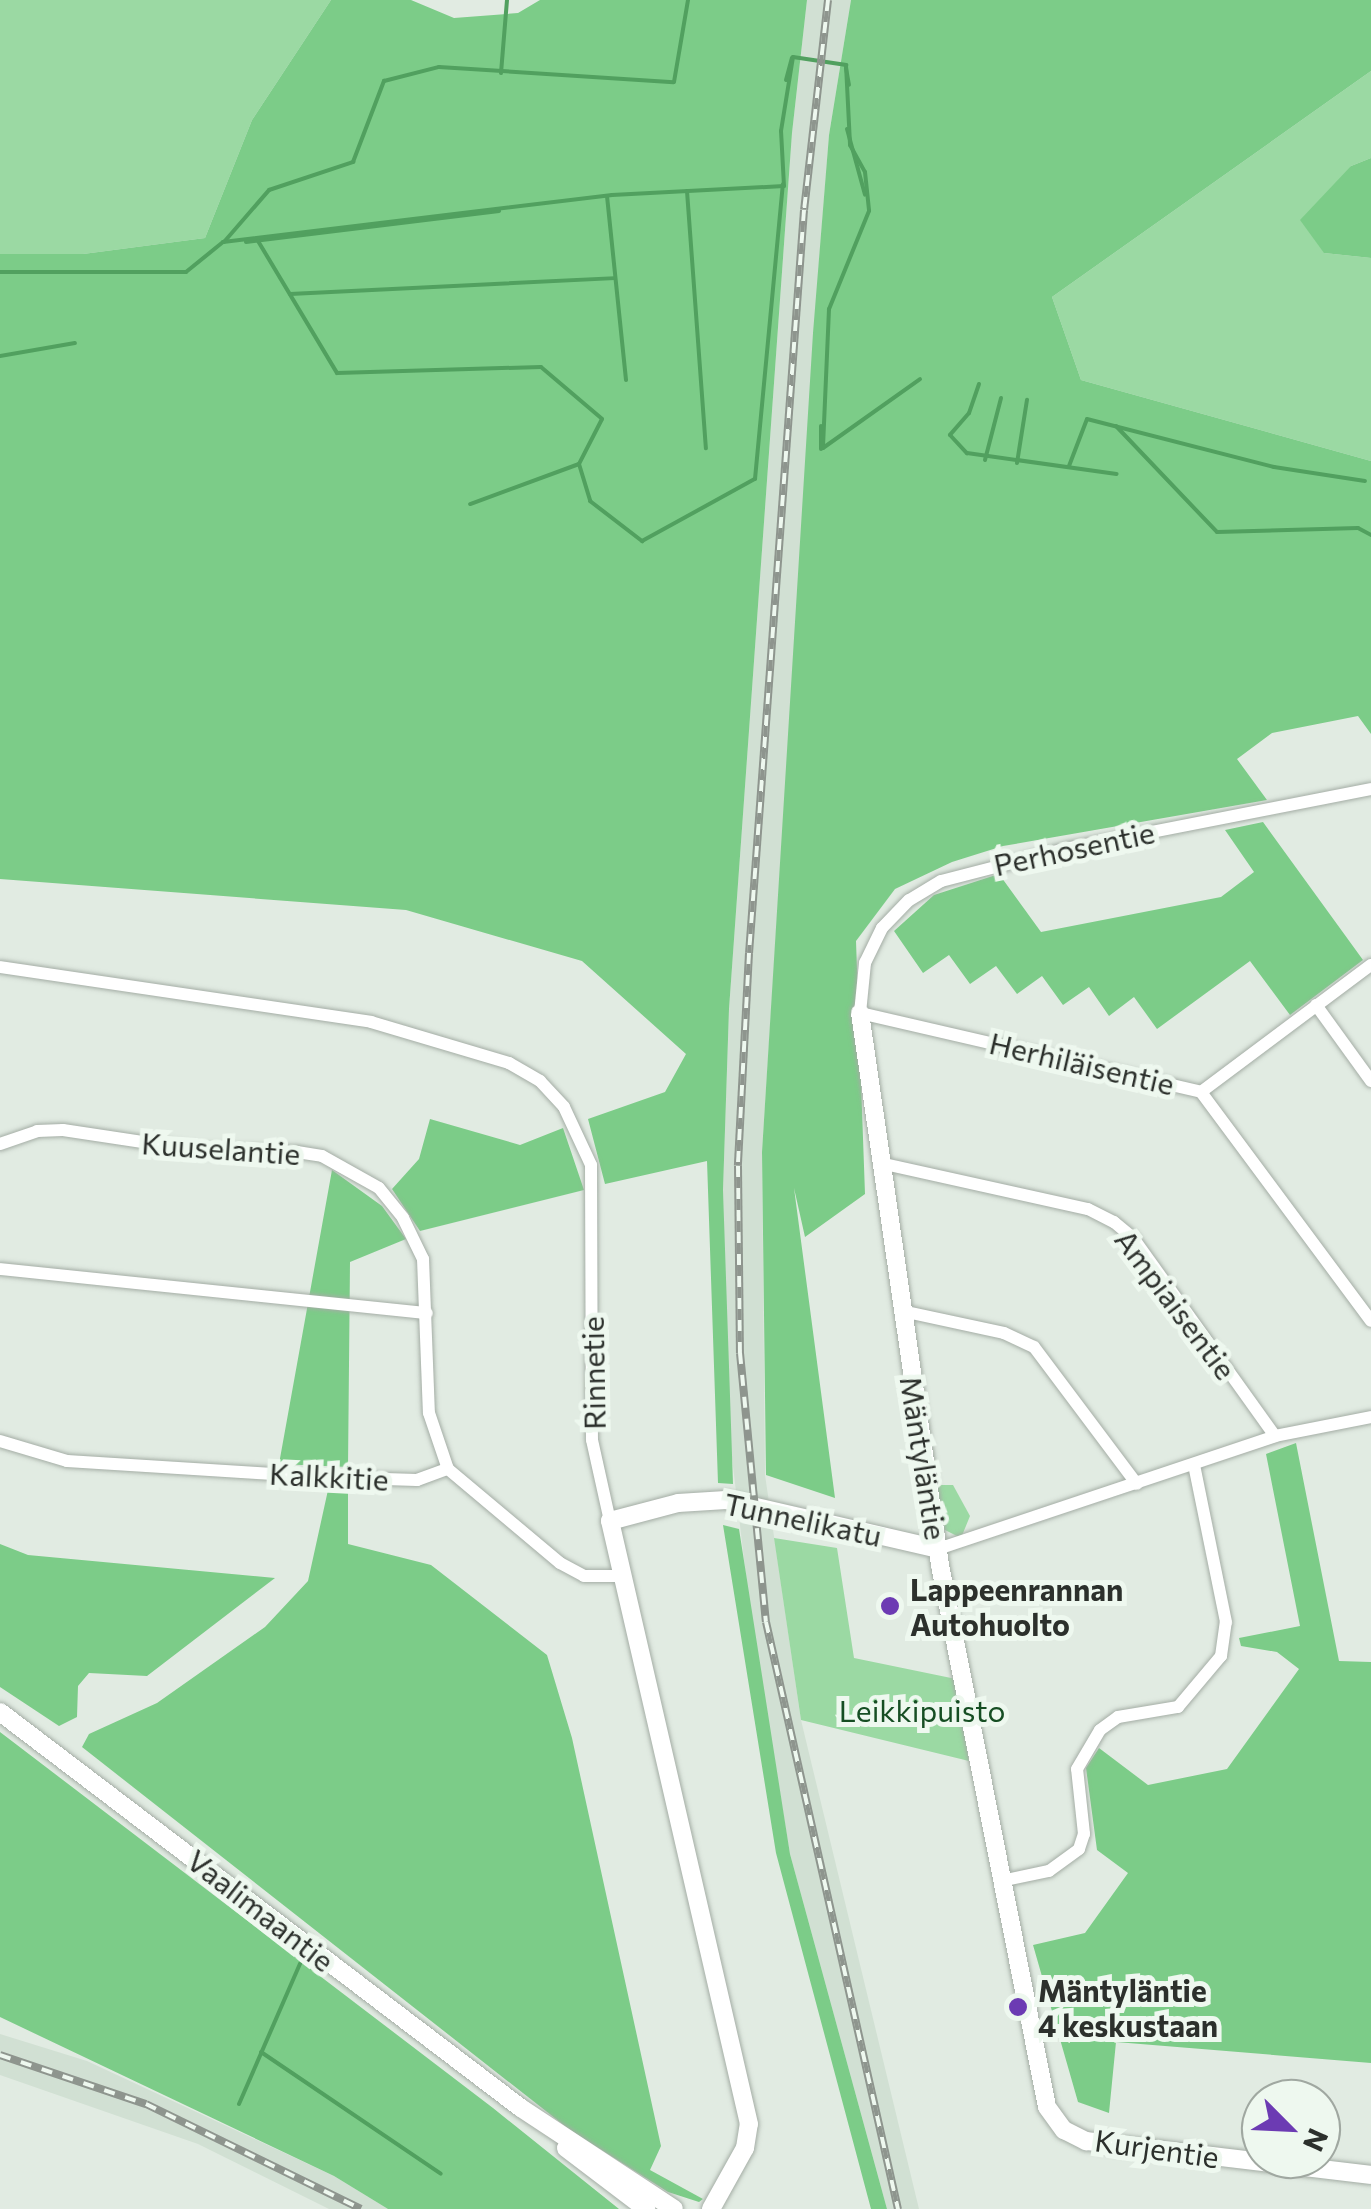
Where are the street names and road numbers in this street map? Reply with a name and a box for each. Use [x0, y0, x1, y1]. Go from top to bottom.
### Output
street label: Perhosentie [990, 813, 1158, 883]
street label: Herhiläisentie [986, 1024, 1178, 1102]
street label: Kuuselantie [140, 1124, 302, 1172]
street label: Ampiaisentie [1108, 1222, 1244, 1386]
street label: Rinnetie [574, 1316, 612, 1430]
street label: Mäntyläntie [893, 1374, 955, 1542]
street label: Kalkkitie [268, 1455, 390, 1497]
street label: Tunnelikatu [721, 1485, 885, 1553]
street label: Vaalimaantie [180, 1842, 342, 1978]
street label: Kurjentie [1093, 2121, 1221, 2175]

